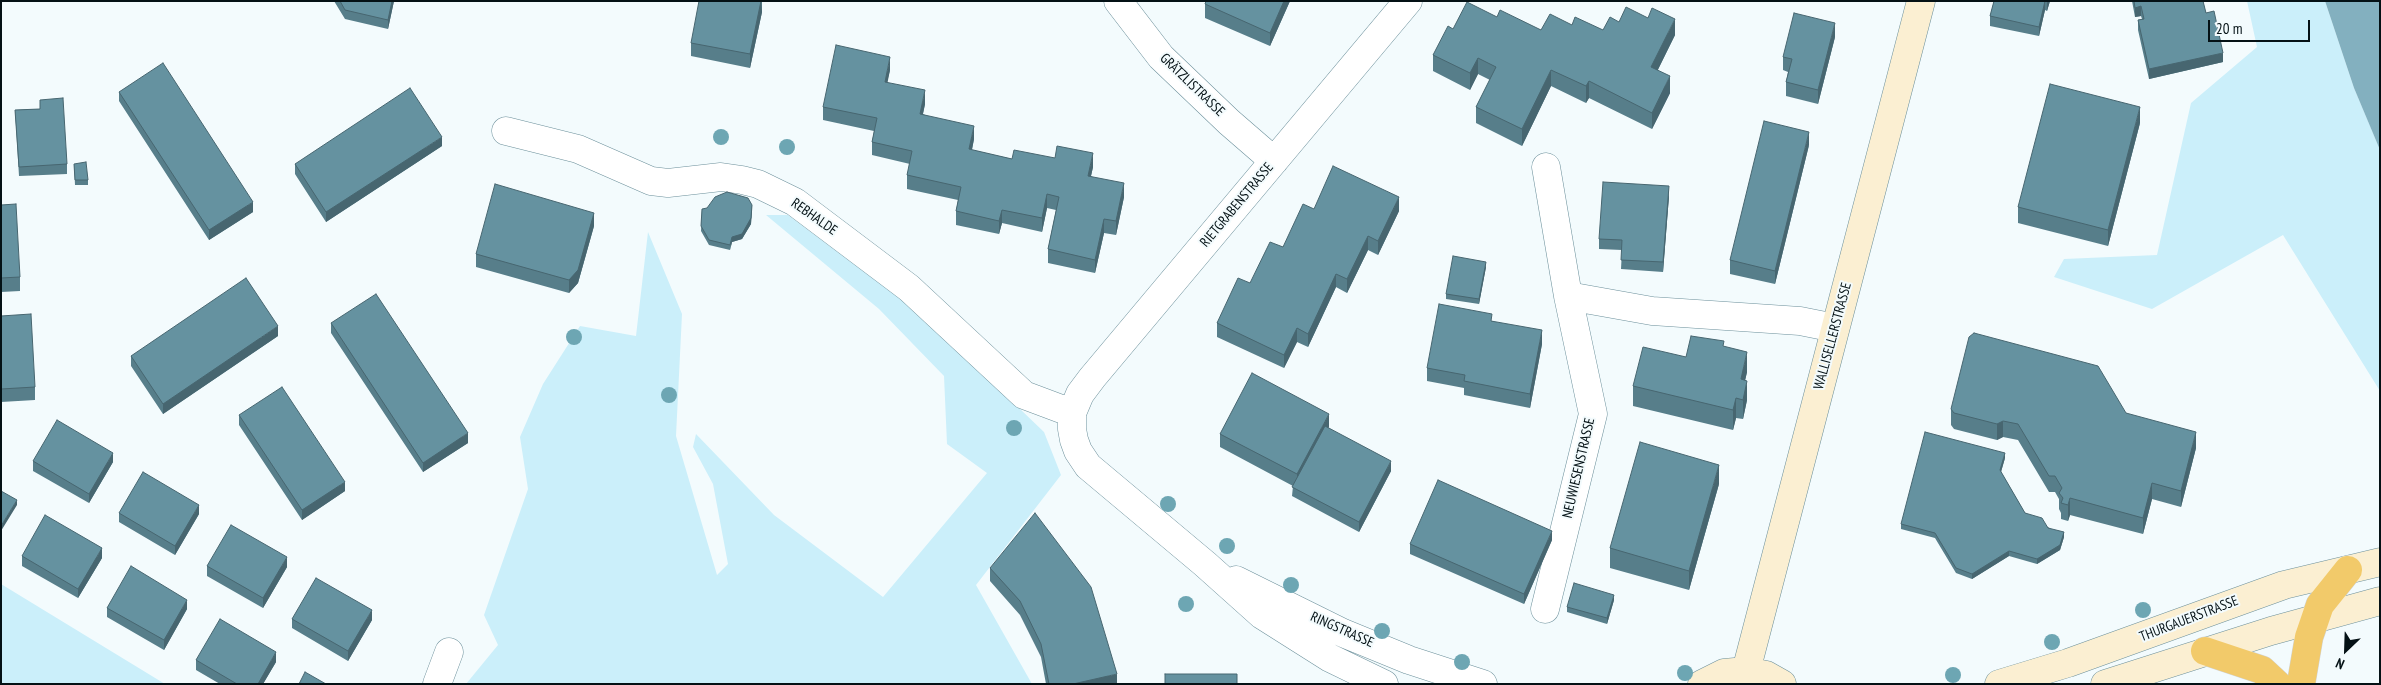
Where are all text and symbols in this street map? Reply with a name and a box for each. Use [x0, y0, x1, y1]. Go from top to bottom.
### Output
scale bar [2211, 10, 2314, 42]
text: 20 m [2216, 19, 2242, 38]
street label: GRÄTZLISTRASSE [1156, 50, 1228, 120]
street label: RIETGRABENSTRASSE [1197, 159, 1277, 251]
street label: REBHALDE [788, 195, 840, 239]
street label: WALLISELLERSTRASSE [1811, 281, 1855, 391]
street label: NEUWIESENSTRASSE [1559, 416, 1599, 520]
street label: THURGAUERSTRASSE [2137, 592, 2241, 646]
street label: RINGSTRASSE [1308, 609, 1376, 651]
north arrow [2321, 625, 2371, 675]
text: N [2333, 654, 2347, 673]

